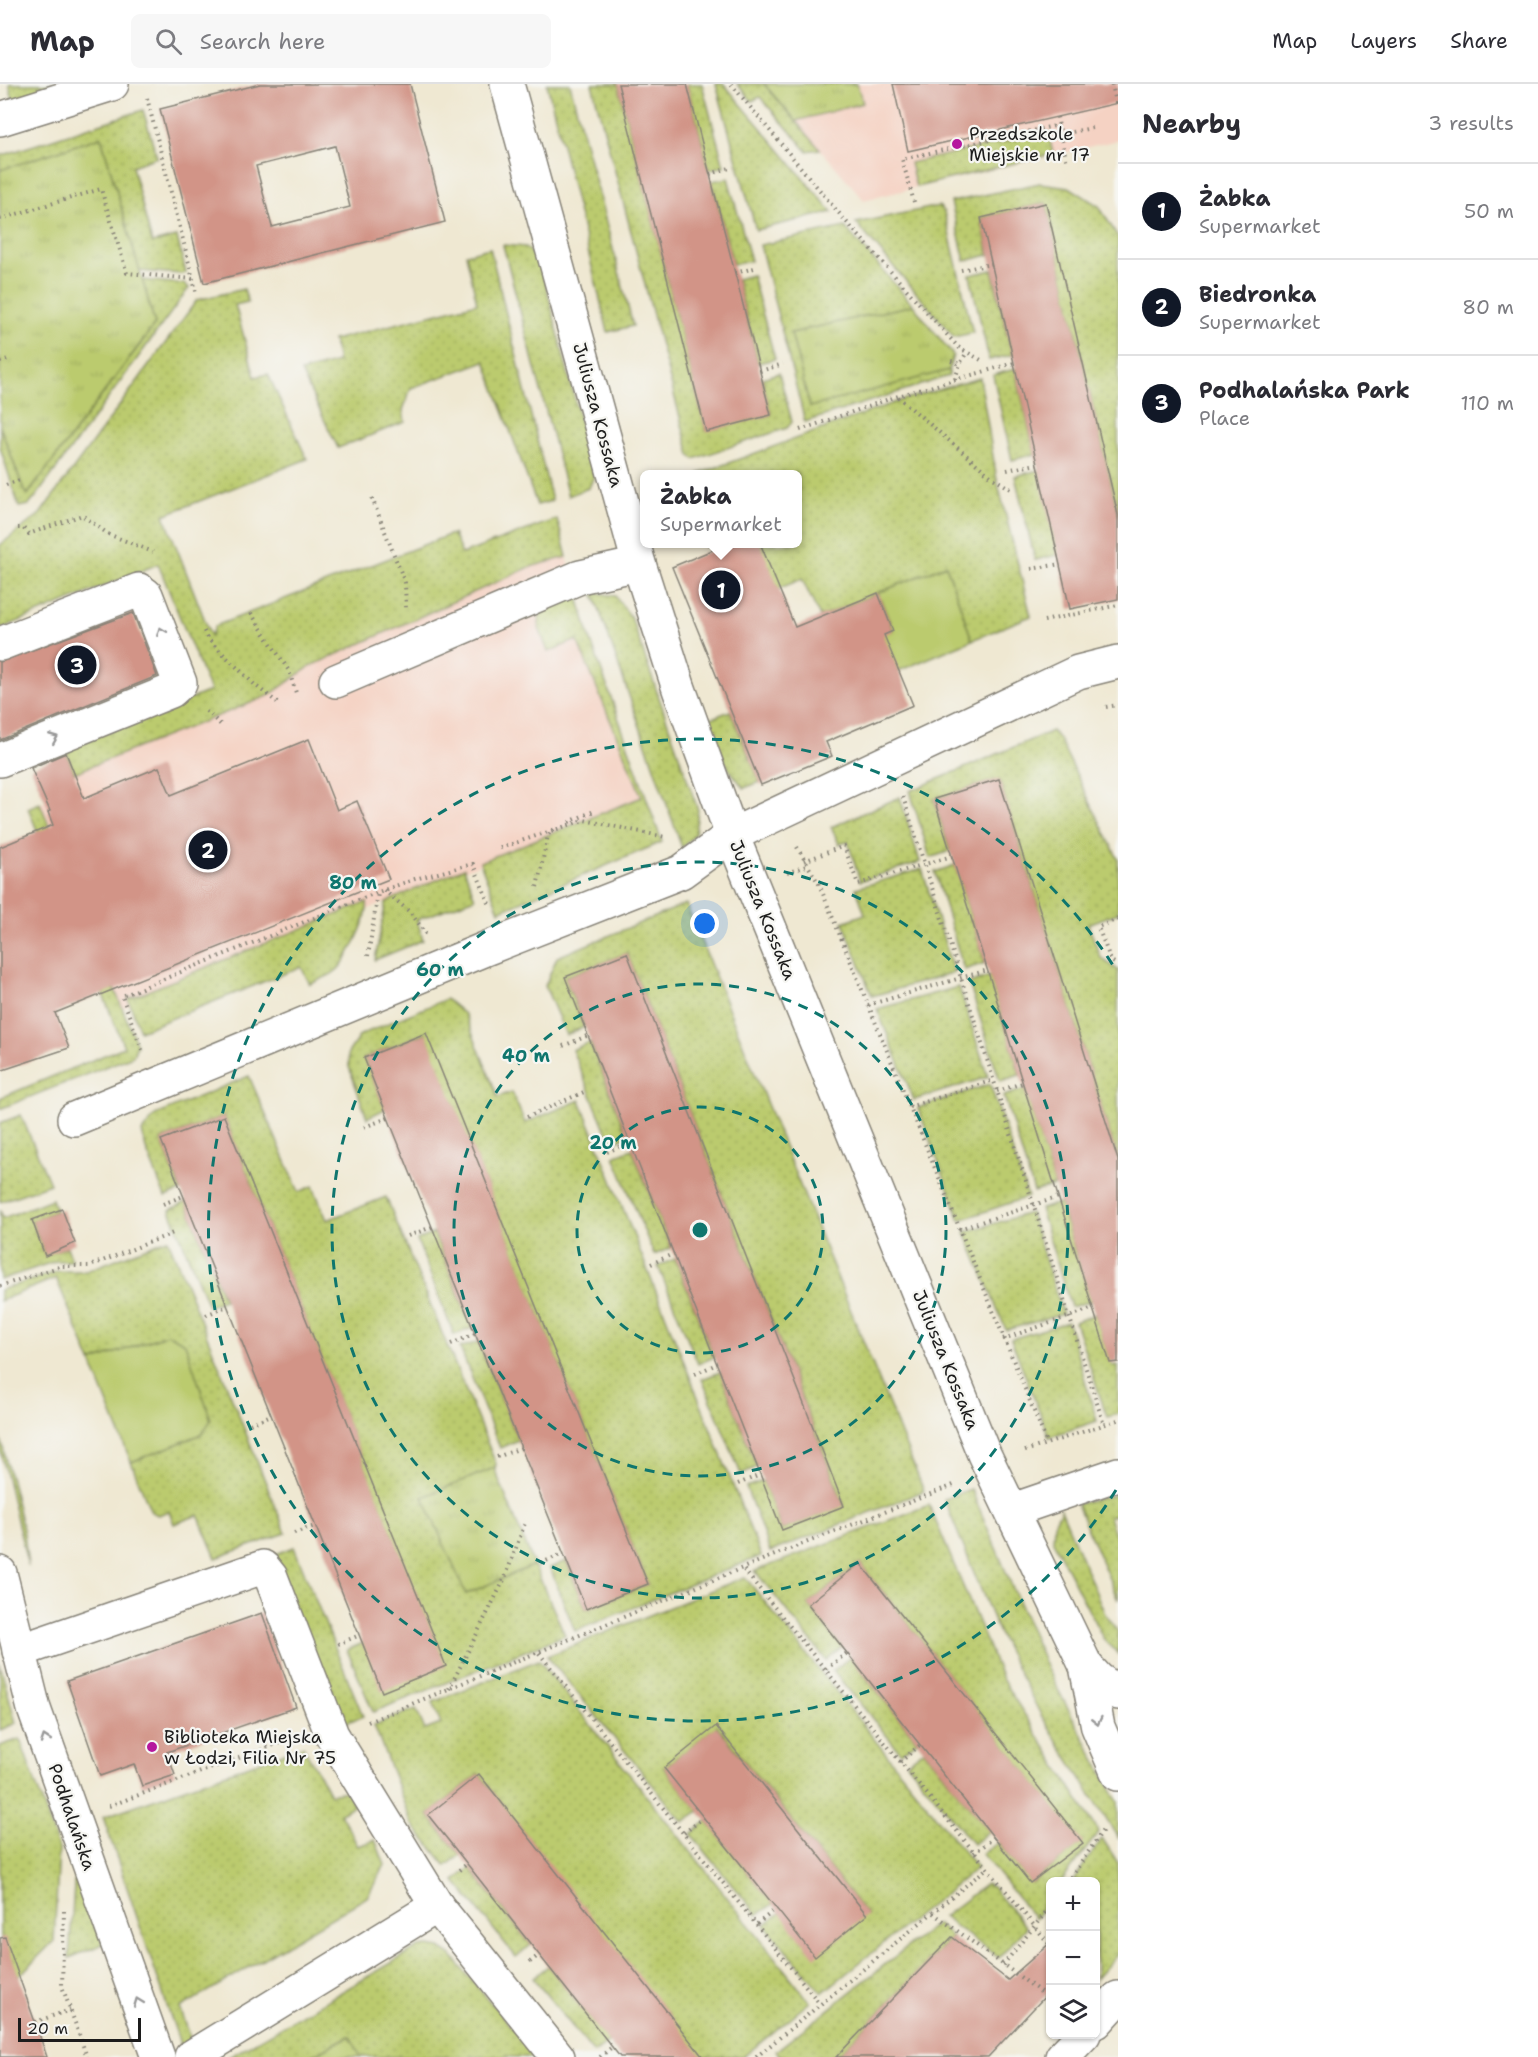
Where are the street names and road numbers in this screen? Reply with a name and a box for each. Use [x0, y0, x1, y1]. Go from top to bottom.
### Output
street label: Juliusza Kossaka [567, 340, 629, 490]
street label: Juliusza Kossaka [724, 837, 802, 983]
street label: Juliusza Kossaka [907, 1287, 985, 1433]
street label: Podhalańska [43, 1760, 101, 1874]

